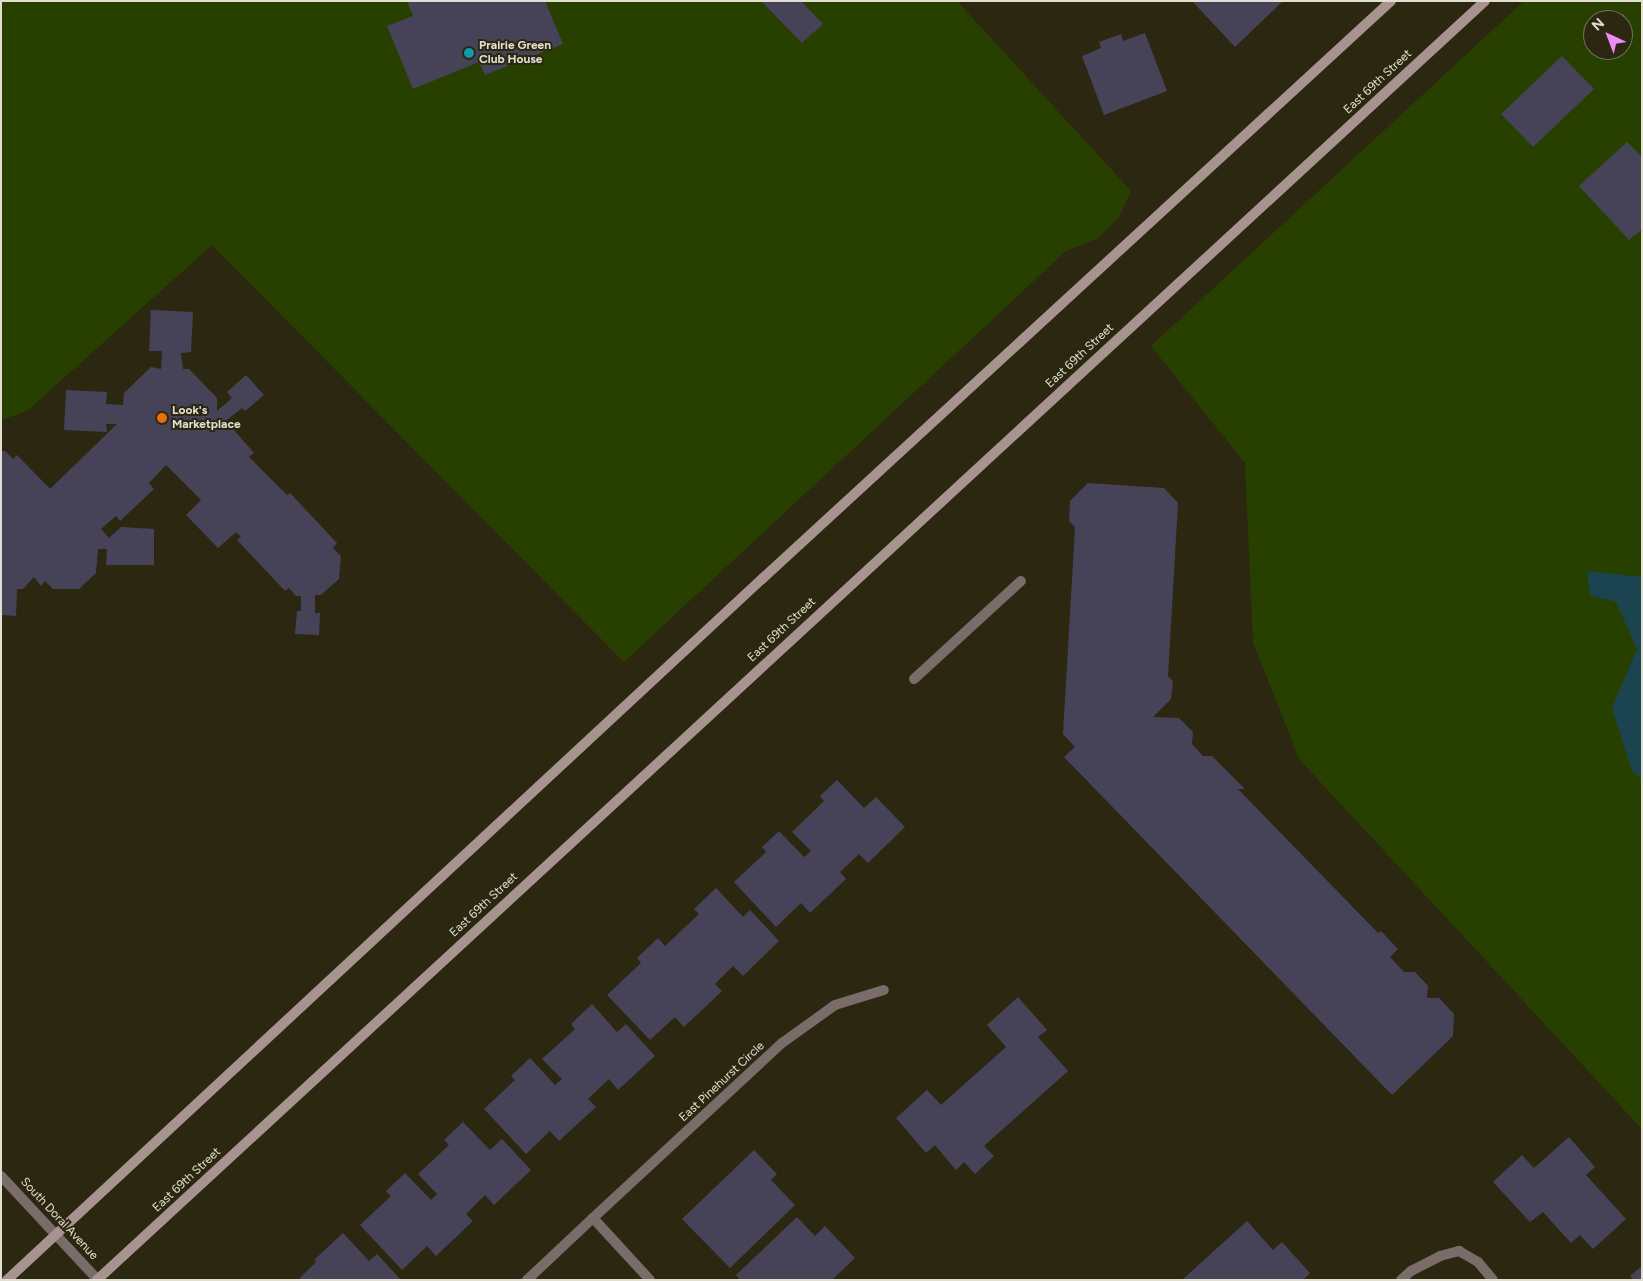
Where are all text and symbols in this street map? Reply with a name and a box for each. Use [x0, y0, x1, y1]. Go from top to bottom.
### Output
north arrow [1583, 10, 1633, 60]
text: N [1588, 14, 1608, 34]
place label: Prairie Green Club House [479, 39, 551, 67]
marker: Prairie Green Club House [463, 47, 475, 59]
street label: East 69th Street [1341, 47, 1415, 117]
street label: East 69th Street [1043, 321, 1117, 391]
place label: Look's Marketplace [172, 404, 241, 432]
marker: Look's Marketplace [156, 412, 168, 424]
street label: East 69th Street [745, 595, 819, 665]
street label: East 69th Street [447, 870, 521, 940]
street label: East Pinehurst Circle [676, 1039, 768, 1125]
street label: East 69th Street [150, 1145, 224, 1215]
street label: South Doral Avenue [17, 1175, 101, 1263]

